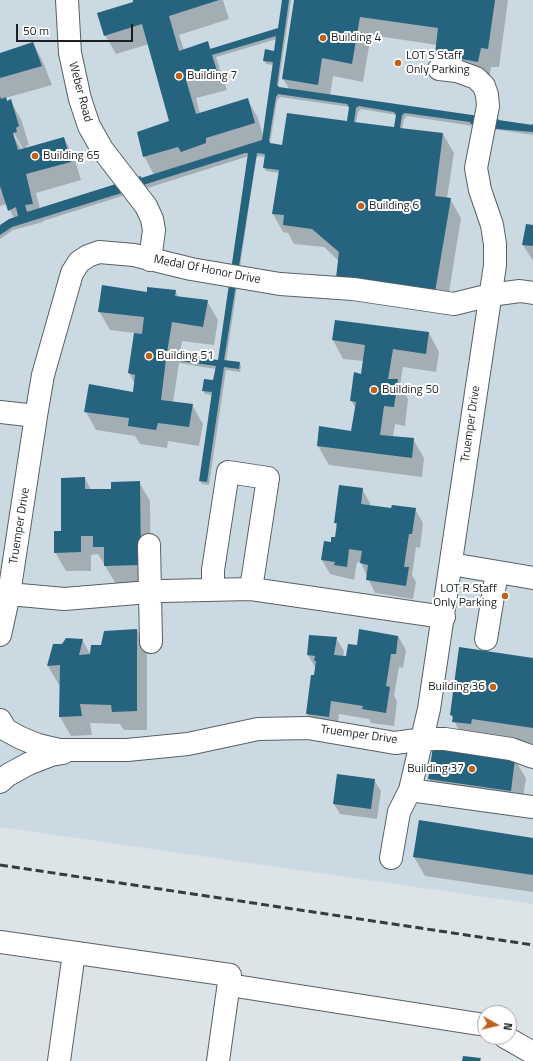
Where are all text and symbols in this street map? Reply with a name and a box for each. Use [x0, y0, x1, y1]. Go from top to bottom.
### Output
scale bar [18, 16, 135, 42]
text: 50 m [23, 21, 49, 40]
place label: Building 4 [331, 31, 381, 45]
marker: Building 4 [318, 33, 328, 43]
place label: LOT S Staff Only Parking [406, 49, 470, 77]
marker: LOT S Staff Only Parking [393, 58, 403, 68]
street label: Weber Road [65, 60, 95, 124]
place label: Building 7 [187, 69, 237, 83]
marker: Building 7 [174, 71, 184, 81]
place label: Building 65 [43, 149, 100, 163]
marker: Building 65 [30, 151, 40, 161]
place label: Building 6 [369, 199, 419, 213]
marker: Building 6 [356, 201, 366, 211]
street label: Medal Of Honor Drive [152, 253, 262, 287]
place label: Building 51 [157, 349, 214, 363]
marker: Building 51 [144, 351, 154, 361]
place label: Building 50 [382, 383, 439, 397]
marker: Building 50 [369, 385, 379, 395]
street label: Truemper Drive [458, 385, 484, 463]
street label: Truemper Drive [7, 487, 33, 565]
place label: LOT R Staff Only Parking [433, 582, 497, 610]
marker: LOT R Staff Only Parking [500, 591, 510, 601]
place label: Building 36 [428, 680, 485, 694]
marker: Building 36 [488, 682, 498, 692]
street label: Truemper Drive [320, 722, 398, 748]
place label: Building 37 [407, 762, 464, 776]
marker: Building 37 [467, 764, 477, 774]
north arrow [477, 1005, 517, 1045]
text: N [499, 1022, 516, 1031]

